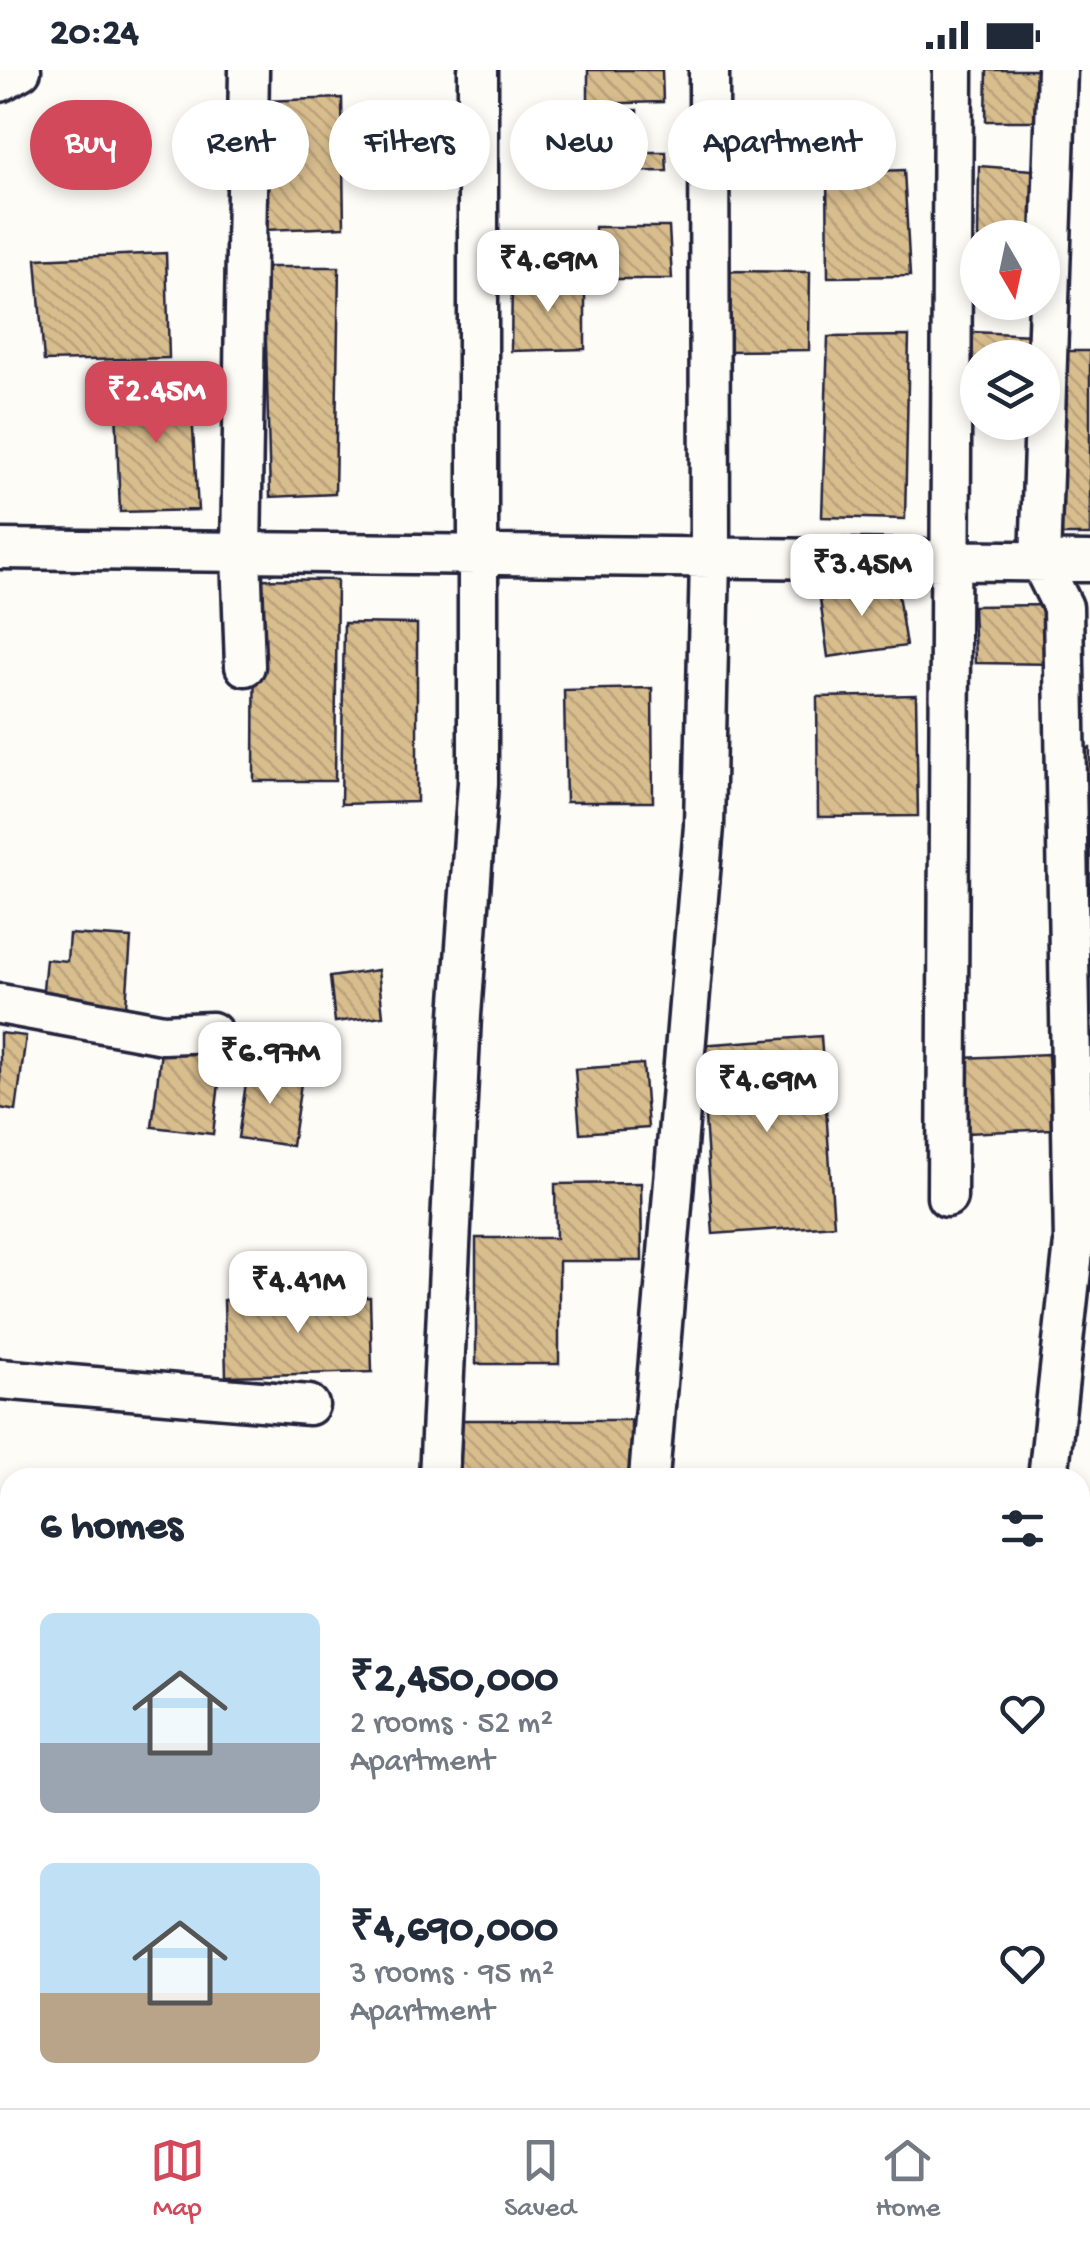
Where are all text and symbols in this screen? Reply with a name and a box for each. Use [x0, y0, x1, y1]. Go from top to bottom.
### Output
text: 20:24 [50, 13, 139, 57]
chip: Buy [30, 100, 152, 190]
chip: Rent [172, 100, 309, 190]
chip: Filters [329, 100, 490, 190]
chip: New [510, 100, 648, 190]
chip: Apartment [668, 100, 896, 190]
north arrow [960, 220, 1060, 320]
map controls [960, 220, 1060, 440]
pin: ₹4.69M [467, 230, 629, 315]
text: ₹4.69M [499, 243, 597, 281]
button: layers [960, 340, 1060, 440]
pin: ₹2.45M [75, 361, 237, 446]
text: ₹2.45M [107, 374, 205, 412]
pin: ₹3.45M [781, 534, 943, 619]
text: ₹3.45M [812, 547, 912, 585]
pin: ₹6.97M [189, 1022, 351, 1107]
text: ₹6.97M [220, 1035, 320, 1073]
pin: ₹4.69M [686, 1050, 848, 1135]
text: ₹4.69M [718, 1063, 816, 1101]
pin: ₹4.41M [217, 1251, 379, 1336]
text: ₹4.41M [251, 1264, 345, 1302]
icon: filters [995, 1501, 1050, 1556]
text: 6 homes [40, 1504, 183, 1553]
icon: home [120, 1653, 240, 1773]
text: ₹2,450,000 [350, 1657, 558, 1706]
icon: heart [995, 1686, 1050, 1741]
text: 2 rooms · 52 m² [350, 1706, 553, 1744]
text: Apartment [350, 1744, 494, 1782]
icon: home [120, 1903, 240, 2023]
text: ₹4,690,000 [350, 1907, 558, 1956]
icon: heart [995, 1936, 1050, 1991]
text: 3 rooms · 95 m² [350, 1956, 554, 1994]
text: Apartment [350, 1994, 494, 2032]
tab: Map [150, 2133, 205, 2226]
tab: Saved [504, 2133, 576, 2226]
tab: Home [875, 2133, 940, 2226]

